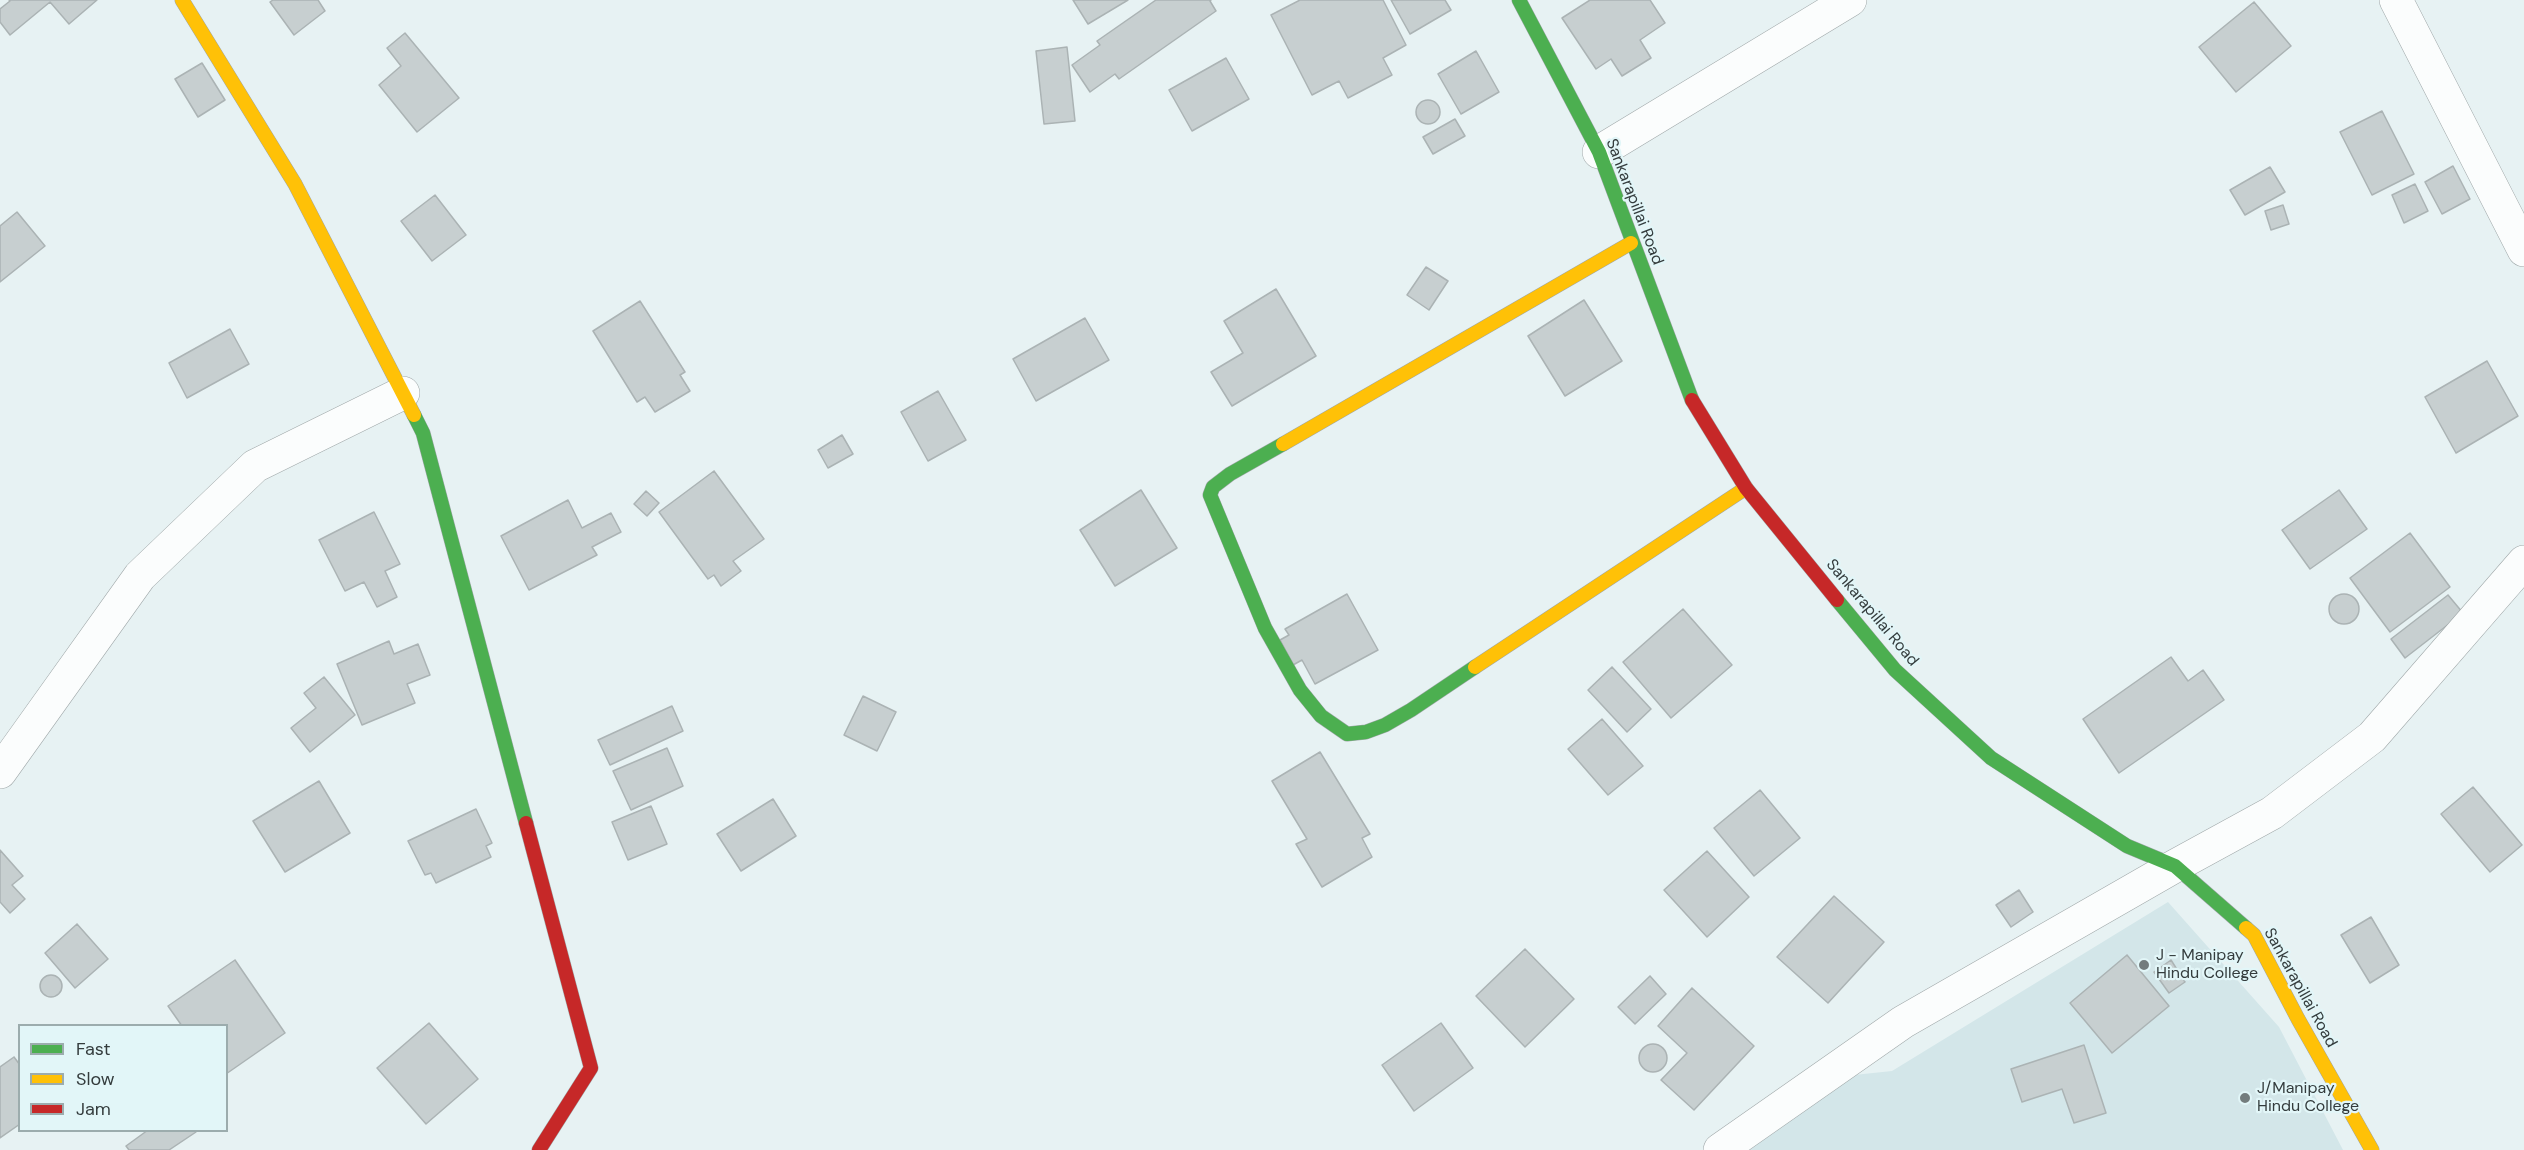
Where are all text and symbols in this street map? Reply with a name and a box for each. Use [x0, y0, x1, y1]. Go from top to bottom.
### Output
street label: Sankarapillai Road [1601, 136, 1667, 268]
street label: Sankarapillai Road [1822, 556, 1922, 670]
street label: Sankarapillai Road [2259, 925, 2341, 1051]
place label: J - Manipay Hindu College [2156, 946, 2258, 984]
marker: J - Manipay Hindu College [2137, 958, 2151, 972]
legend [18, 1024, 228, 1132]
text: Fast [76, 1037, 111, 1061]
text: Slow [76, 1067, 115, 1091]
place label: J/Manipay Hindu College [2257, 1079, 2359, 1117]
marker: J/Manipay Hindu College [2238, 1091, 2252, 1105]
text: Jam [76, 1097, 111, 1121]

